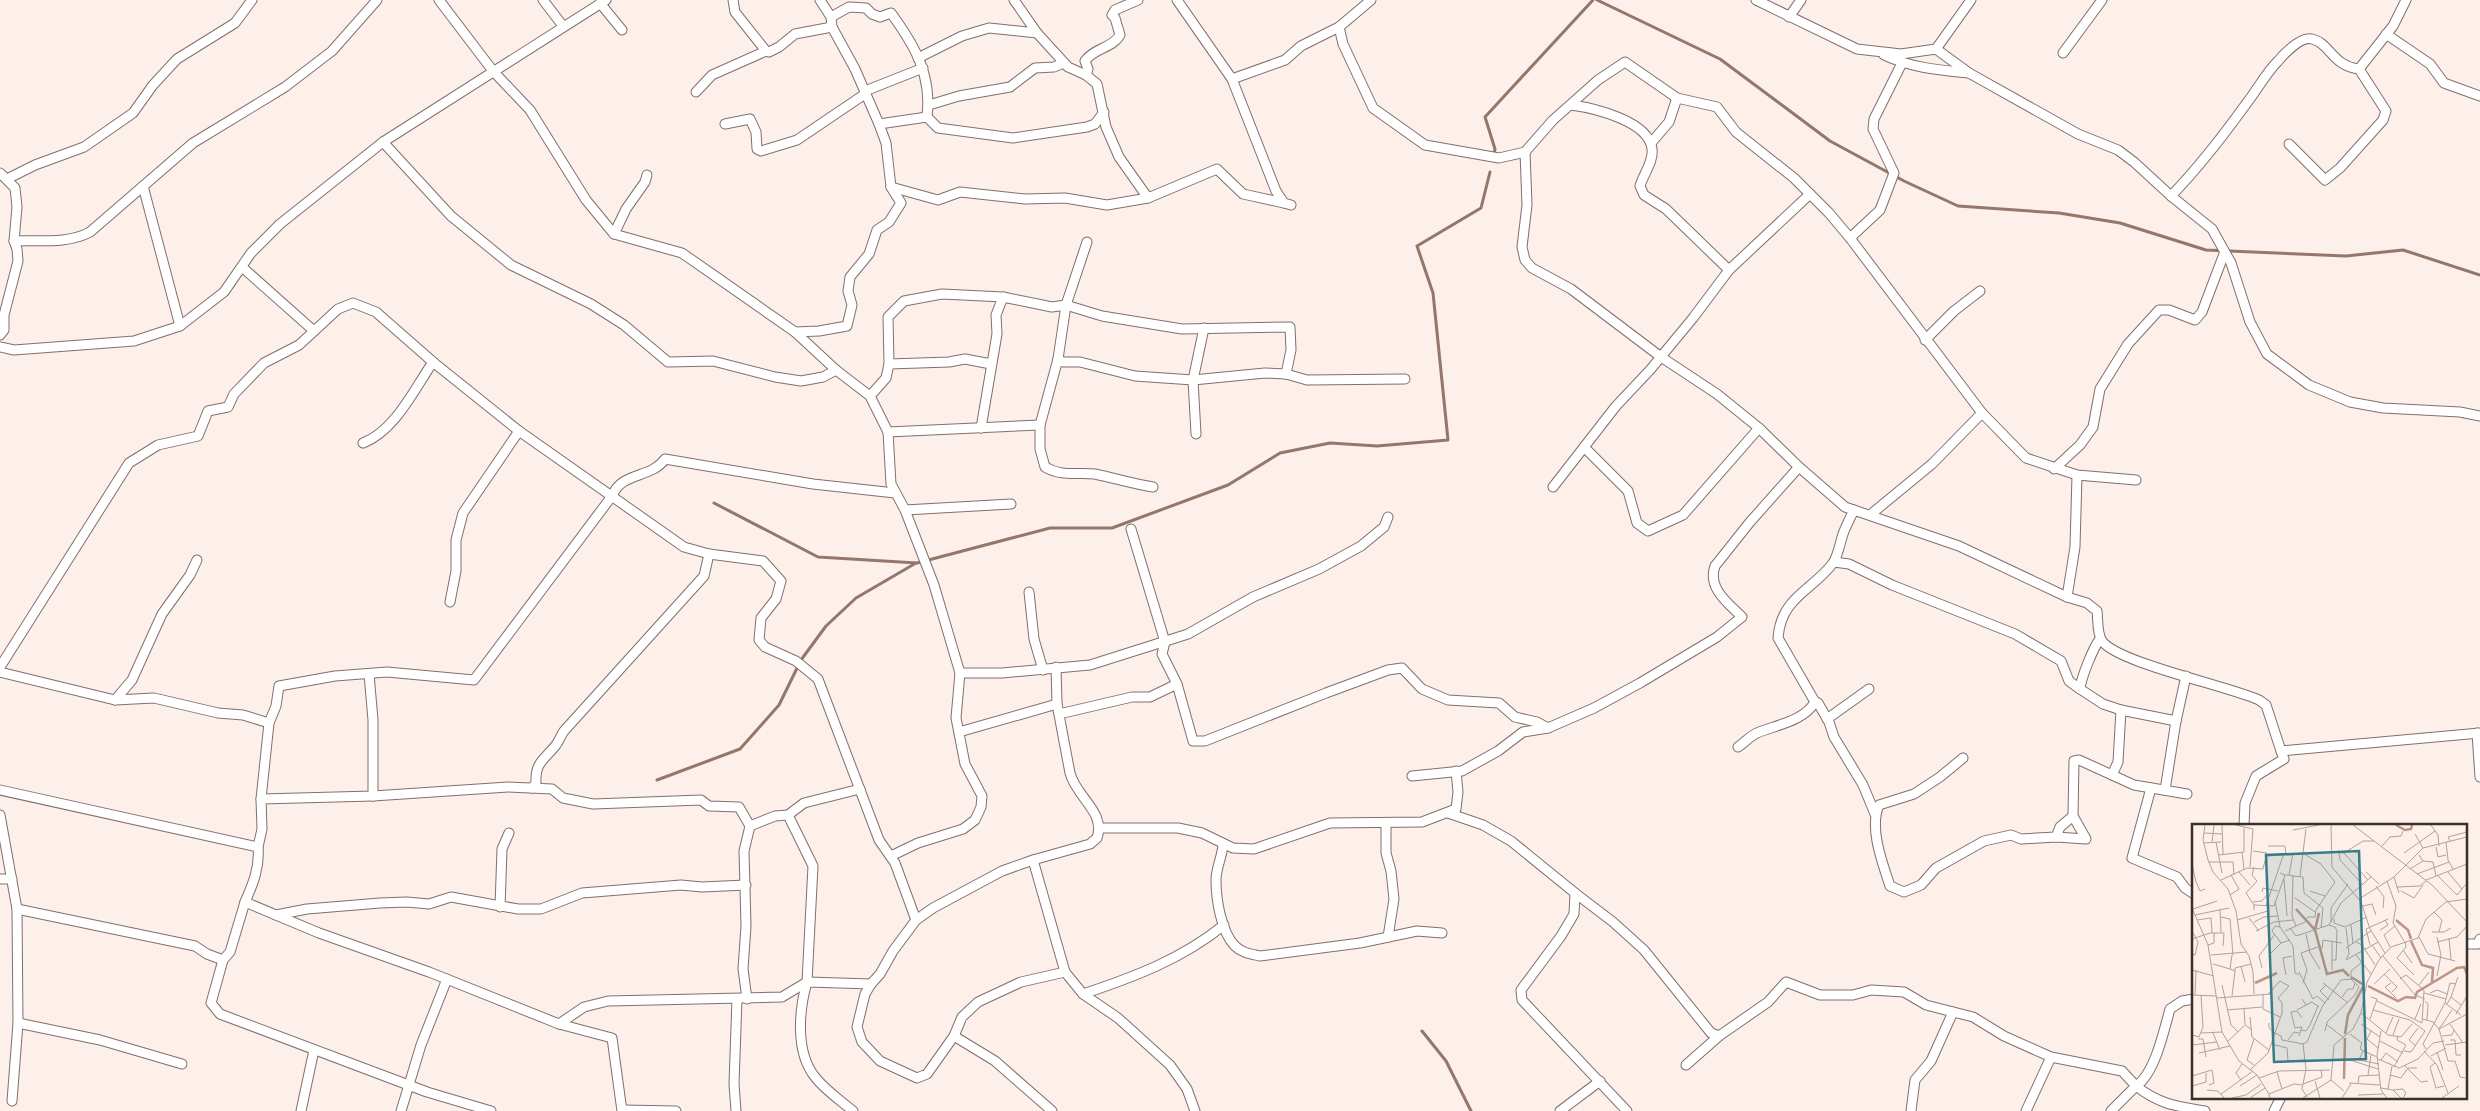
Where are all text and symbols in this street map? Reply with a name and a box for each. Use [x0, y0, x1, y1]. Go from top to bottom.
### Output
inset map [2192, 824, 2468, 1098]

